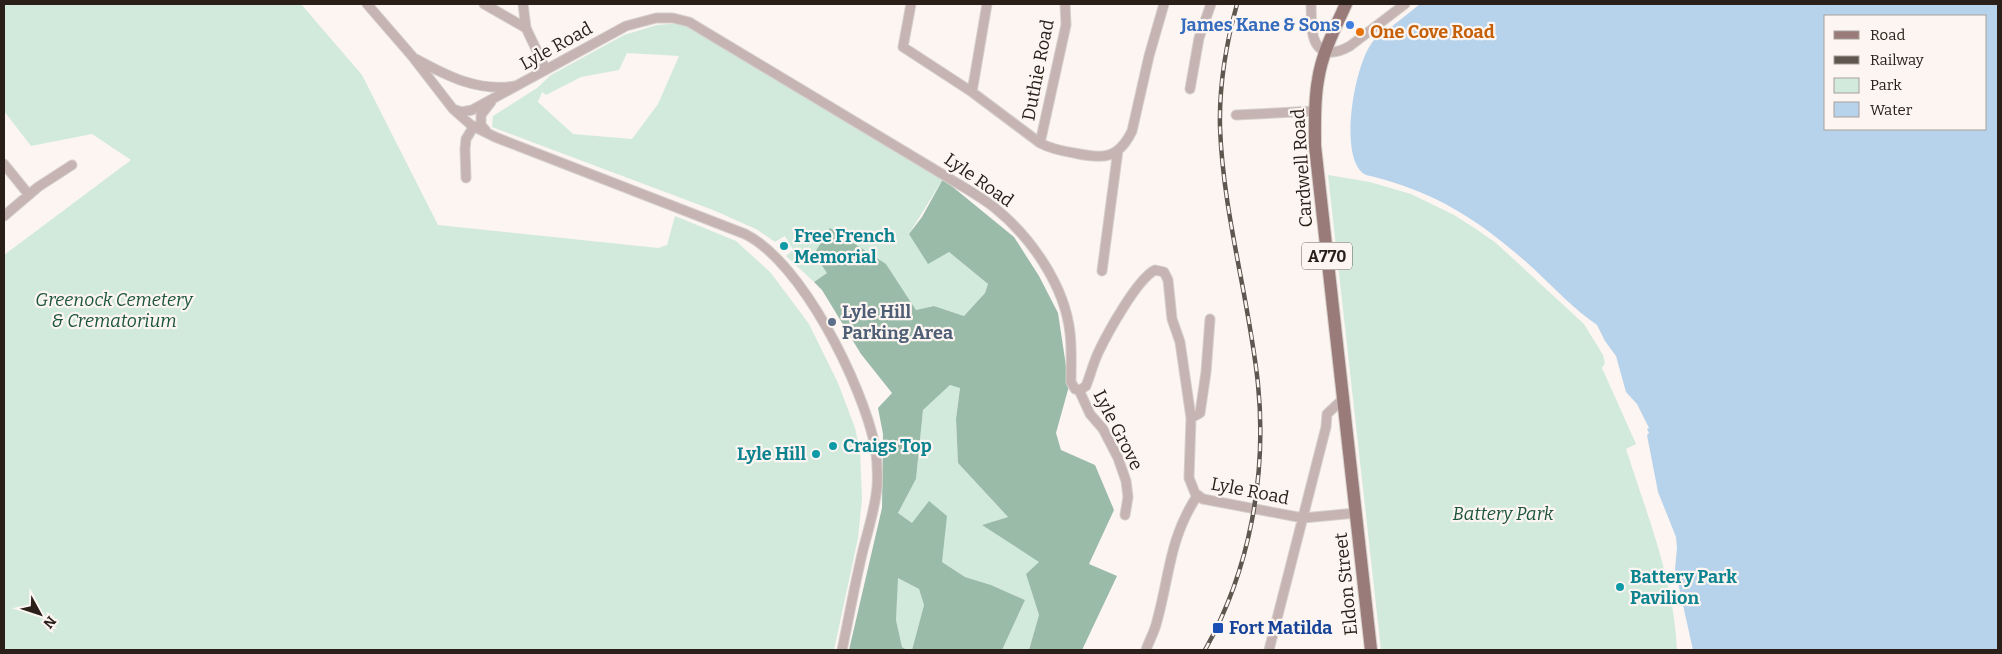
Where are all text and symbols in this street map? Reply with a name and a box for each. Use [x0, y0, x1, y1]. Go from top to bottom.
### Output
place label: James Kane & Sons [1180, 14, 1340, 36]
legend [1824, 15, 1987, 130]
street label: Lyle Road [516, 17, 596, 75]
street label: Duthie Road [1017, 17, 1059, 122]
marker: James Kane & Sons [1344, 19, 1356, 31]
place label: One Cove Road [1370, 21, 1495, 43]
marker: One Cove Road [1354, 26, 1366, 38]
text: Road [1870, 26, 1905, 44]
text: Railway [1870, 51, 1924, 69]
text: Park [1870, 76, 1902, 94]
text: Water [1870, 101, 1913, 119]
street label: Cardwell Road [1287, 107, 1317, 228]
street label: Lyle Road [940, 148, 1018, 212]
place label: Free French Memorial [794, 225, 896, 268]
marker: Free French Memorial [778, 240, 790, 252]
road number: A770 [1302, 242, 1352, 270]
park label: Greenock Cemetery & Crematorium [35, 289, 194, 332]
place label: Lyle Hill Parking Area [842, 301, 953, 344]
marker: Lyle Hill Parking Area [826, 316, 838, 328]
street label: Lyle Grove [1088, 386, 1148, 474]
place label: Craigs Top [843, 435, 932, 457]
marker: Craigs Top [827, 440, 839, 452]
place label: Lyle Hill [737, 443, 806, 465]
marker: Lyle Hill [810, 448, 822, 460]
street label: Lyle Road [1209, 473, 1291, 509]
park label: Battery Park [1452, 503, 1554, 525]
street label: Eldon Street [1330, 531, 1362, 636]
place label: Battery Park Pavilion [1630, 566, 1737, 609]
marker: Battery Park Pavilion [1614, 581, 1626, 593]
north arrow [15, 589, 65, 639]
text: N [39, 612, 60, 632]
place label: Fort Matilda [1229, 617, 1332, 639]
marker: Fort Matilda [1211, 621, 1225, 635]

